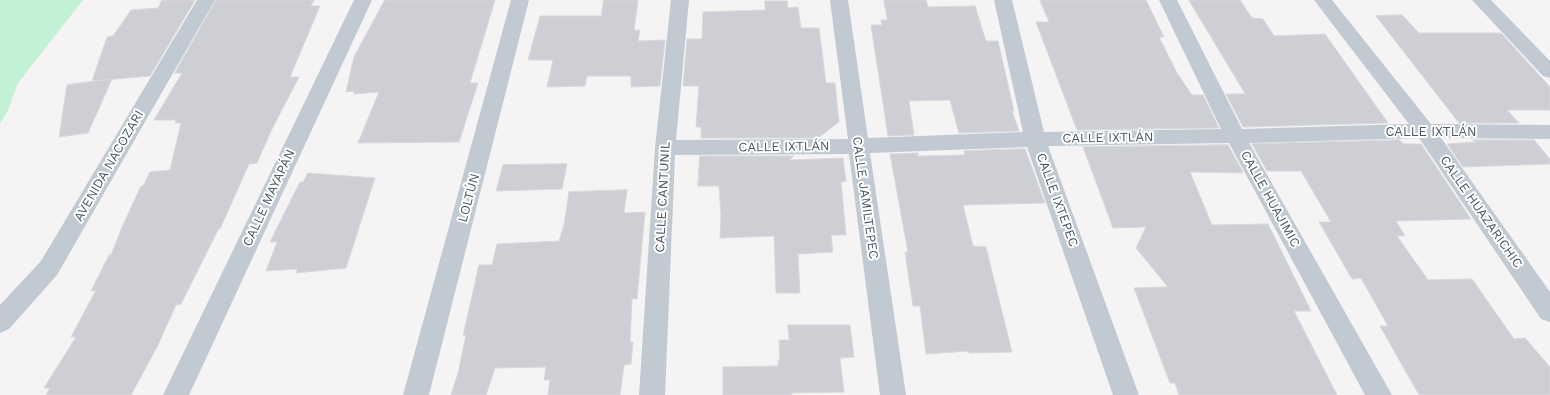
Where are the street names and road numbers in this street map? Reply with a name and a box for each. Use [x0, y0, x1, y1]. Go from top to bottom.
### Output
street label: AVENIDA NACOZARI [71, 108, 147, 224]
street label: CALLE IXTLÁN [1385, 124, 1477, 140]
street label: CALLE IXTLÁN [1062, 129, 1154, 147]
street label: CALLE JAMILTEPEC [849, 136, 881, 260]
street label: CALLE IXTLÁN [738, 138, 830, 156]
street label: CALLE CANTUNIL [652, 141, 674, 253]
street label: CALLE MAYAPÁN [240, 147, 298, 249]
street label: CALLE HUAJIMIC [1237, 148, 1303, 250]
street label: CALLE IXTEPEC [1033, 151, 1081, 249]
street label: CALLE HUAZARICHIC [1436, 153, 1526, 271]
street label: LOLTÚN [455, 172, 483, 224]

